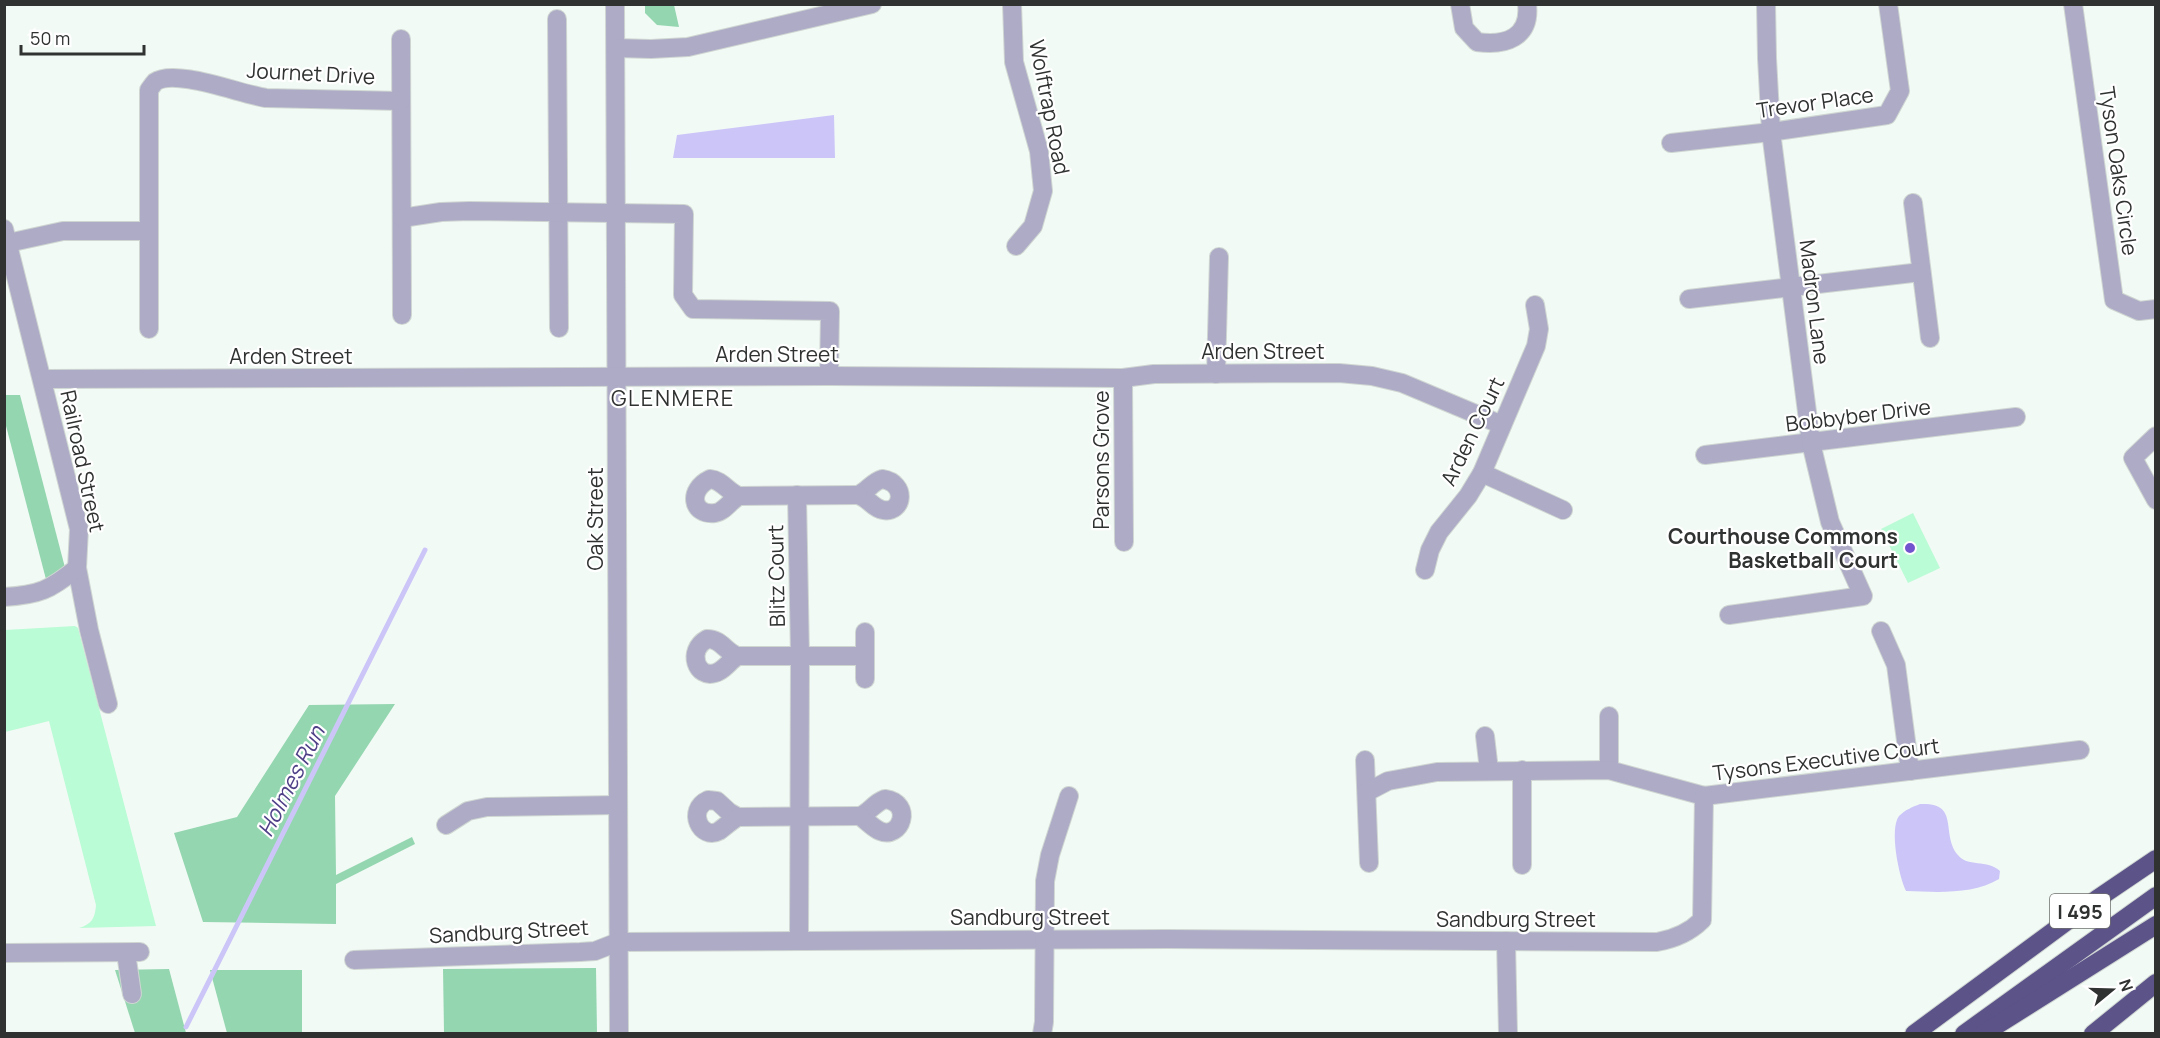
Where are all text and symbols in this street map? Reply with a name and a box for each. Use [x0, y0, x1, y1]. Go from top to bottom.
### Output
scale bar [21, 18, 144, 56]
text: 50 m [30, 26, 70, 50]
street label: Wolftrap Road [1023, 37, 1077, 177]
street label: Journet Drive [246, 56, 376, 90]
street label: Trevor Place [1755, 80, 1875, 124]
street label: Tyson Oaks Circle [2093, 85, 2145, 257]
street label: Madron Lane [1793, 238, 1837, 366]
street label: Arden Street [1201, 337, 1325, 365]
street label: Arden Street [715, 340, 839, 368]
street label: Arden Street [229, 342, 353, 370]
street label: Arden Court [1434, 372, 1510, 490]
district label: GLENMERE [611, 383, 735, 413]
street label: Railroad Street [54, 387, 112, 535]
street label: Parsons Grove [1087, 391, 1115, 529]
street label: Bobbyber Drive [1784, 392, 1932, 438]
street label: Oak Street [581, 467, 609, 571]
place label: Courthouse Commons Basketball Court [1668, 522, 1898, 574]
street label: Blitz Court [761, 525, 791, 627]
marker: Courthouse Commons Basketball Court [1903, 541, 1917, 555]
water label: Holmes Run [250, 720, 332, 842]
street label: Tysons Executive Court [1711, 731, 1941, 787]
road number: I 495 [2050, 894, 2110, 928]
street label: Sandburg Street [950, 903, 1110, 931]
street label: Sandburg Street [1436, 905, 1596, 933]
street label: Sandburg Street [428, 913, 590, 949]
north arrow [2082, 960, 2142, 1020]
text: N [2114, 976, 2138, 994]

